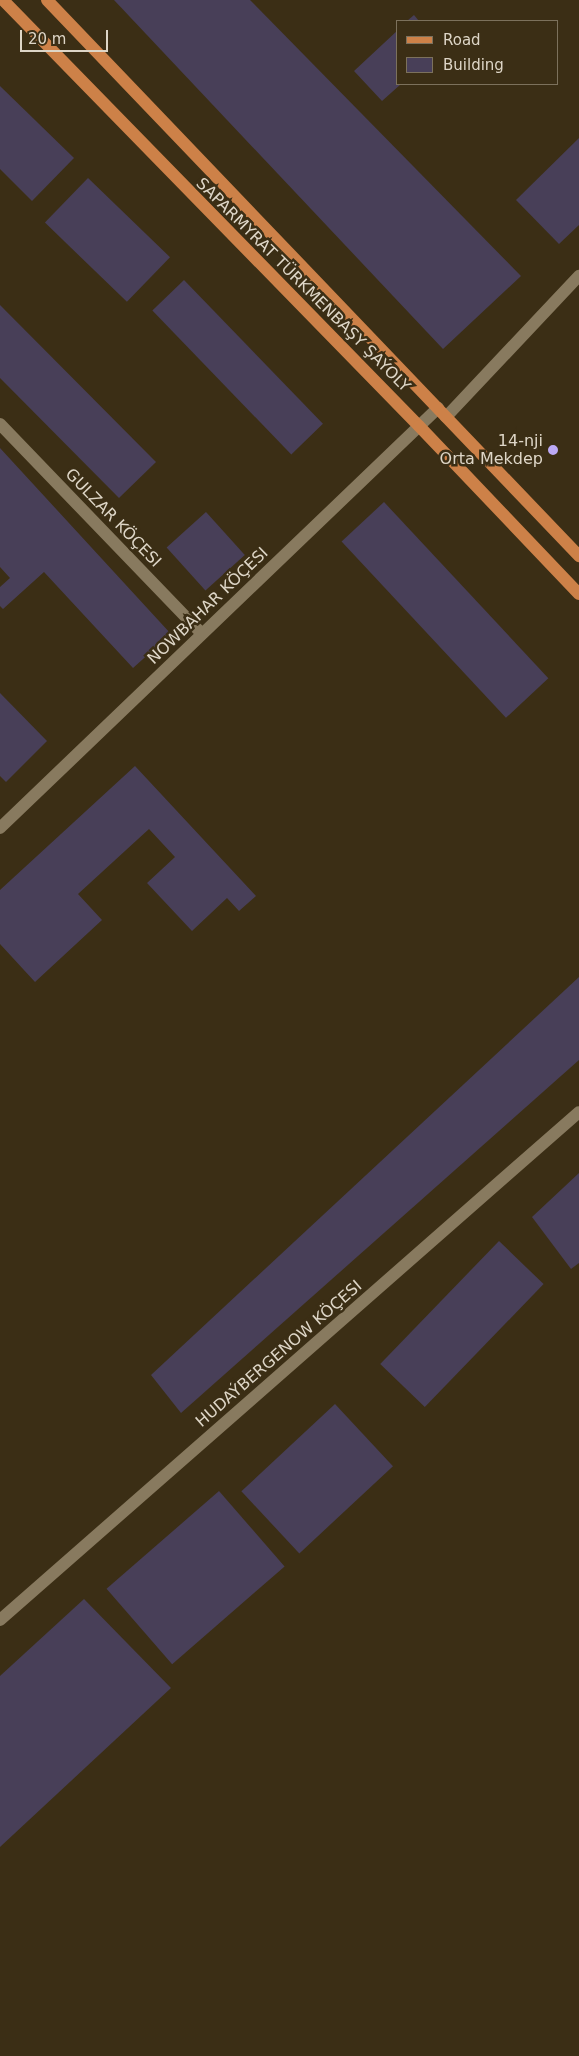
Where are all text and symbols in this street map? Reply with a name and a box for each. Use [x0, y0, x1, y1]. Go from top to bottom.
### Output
scale bar [22, 20, 110, 52]
legend [396, 20, 559, 85]
text: 20 m [28, 30, 66, 48]
text: Road [443, 31, 481, 49]
text: Building [443, 56, 504, 74]
street label: SAPARMYRAT TÜRKMENBAŞY ŞAÝOLY [192, 174, 414, 396]
place label: 14-nji Orta Mekdep [440, 431, 543, 469]
marker: 14-nji Orta Mekdep [547, 444, 559, 456]
street label: GULZAR KÖÇESI [61, 465, 165, 571]
street label: NOWBAHAR KÖÇESI [144, 544, 272, 668]
street label: HUDAÝBERGENOW KÖÇESI [192, 1277, 366, 1431]

